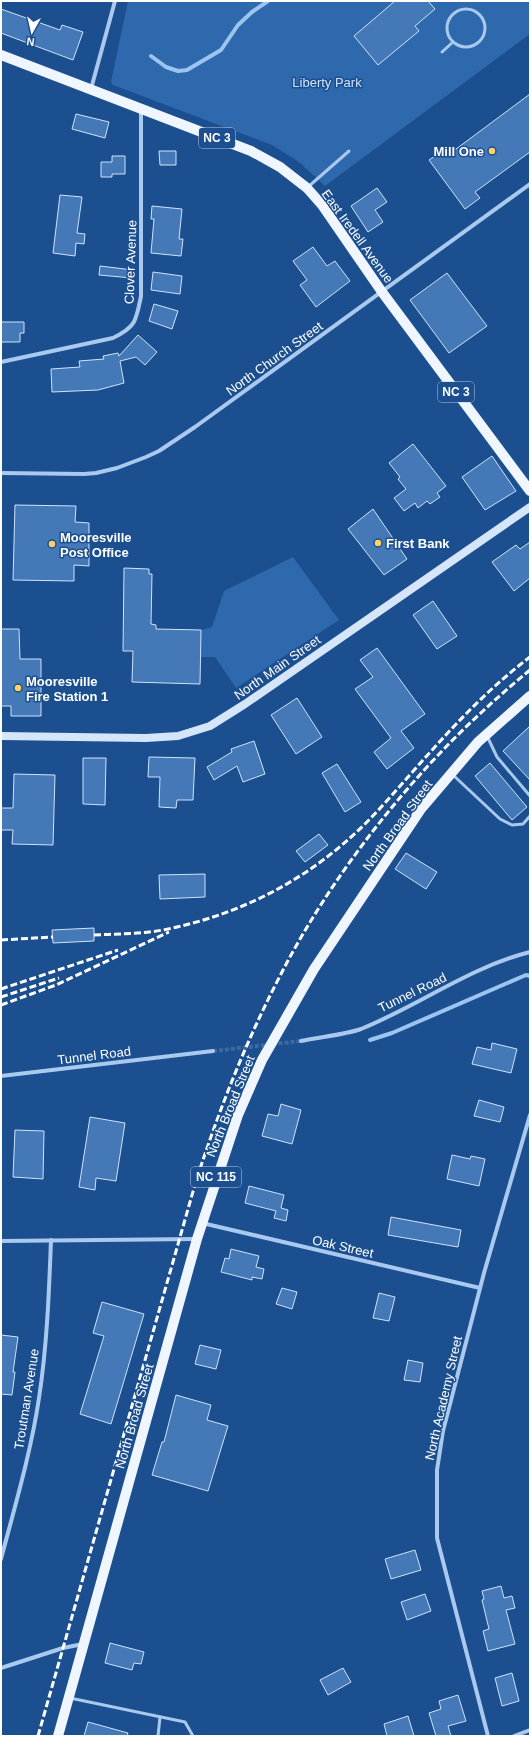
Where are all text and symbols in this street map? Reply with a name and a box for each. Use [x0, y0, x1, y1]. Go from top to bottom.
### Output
north arrow [12, 12, 52, 52]
text: N [26, 35, 35, 48]
park label: Liberty Park [292, 75, 362, 90]
road number: NC 3 [199, 128, 235, 148]
place label: Mill One [433, 144, 484, 159]
marker: Mill One [487, 146, 497, 156]
street label: East Iredell Avenue [319, 187, 397, 286]
street label: Clover Avenue [122, 220, 139, 304]
street label: North Church Street [223, 318, 326, 398]
road number: NC 3 [438, 382, 474, 402]
place label: Mooresville Post Office [60, 530, 132, 560]
place label: First Bank [386, 536, 450, 551]
marker: First Bank [373, 538, 383, 548]
marker: Mooresville Post Office [47, 539, 57, 549]
street label: North Main Street [231, 632, 324, 703]
place label: Mooresville Fire Station 1 [26, 674, 108, 704]
marker: Mooresville Fire Station 1 [13, 683, 23, 693]
street label: North Broad Street [359, 777, 436, 874]
street label: Tunnel Road [376, 969, 449, 1015]
street label: Tunnel Road [56, 1044, 132, 1067]
street label: North Broad Street [203, 1053, 258, 1159]
road number: NC 115 [191, 1167, 241, 1187]
street label: Oak Street [311, 1232, 375, 1261]
street label: North Academy Street [422, 1334, 465, 1462]
street label: Troutman Avenue [11, 1348, 42, 1451]
street label: North Broad Street [112, 1362, 157, 1470]

